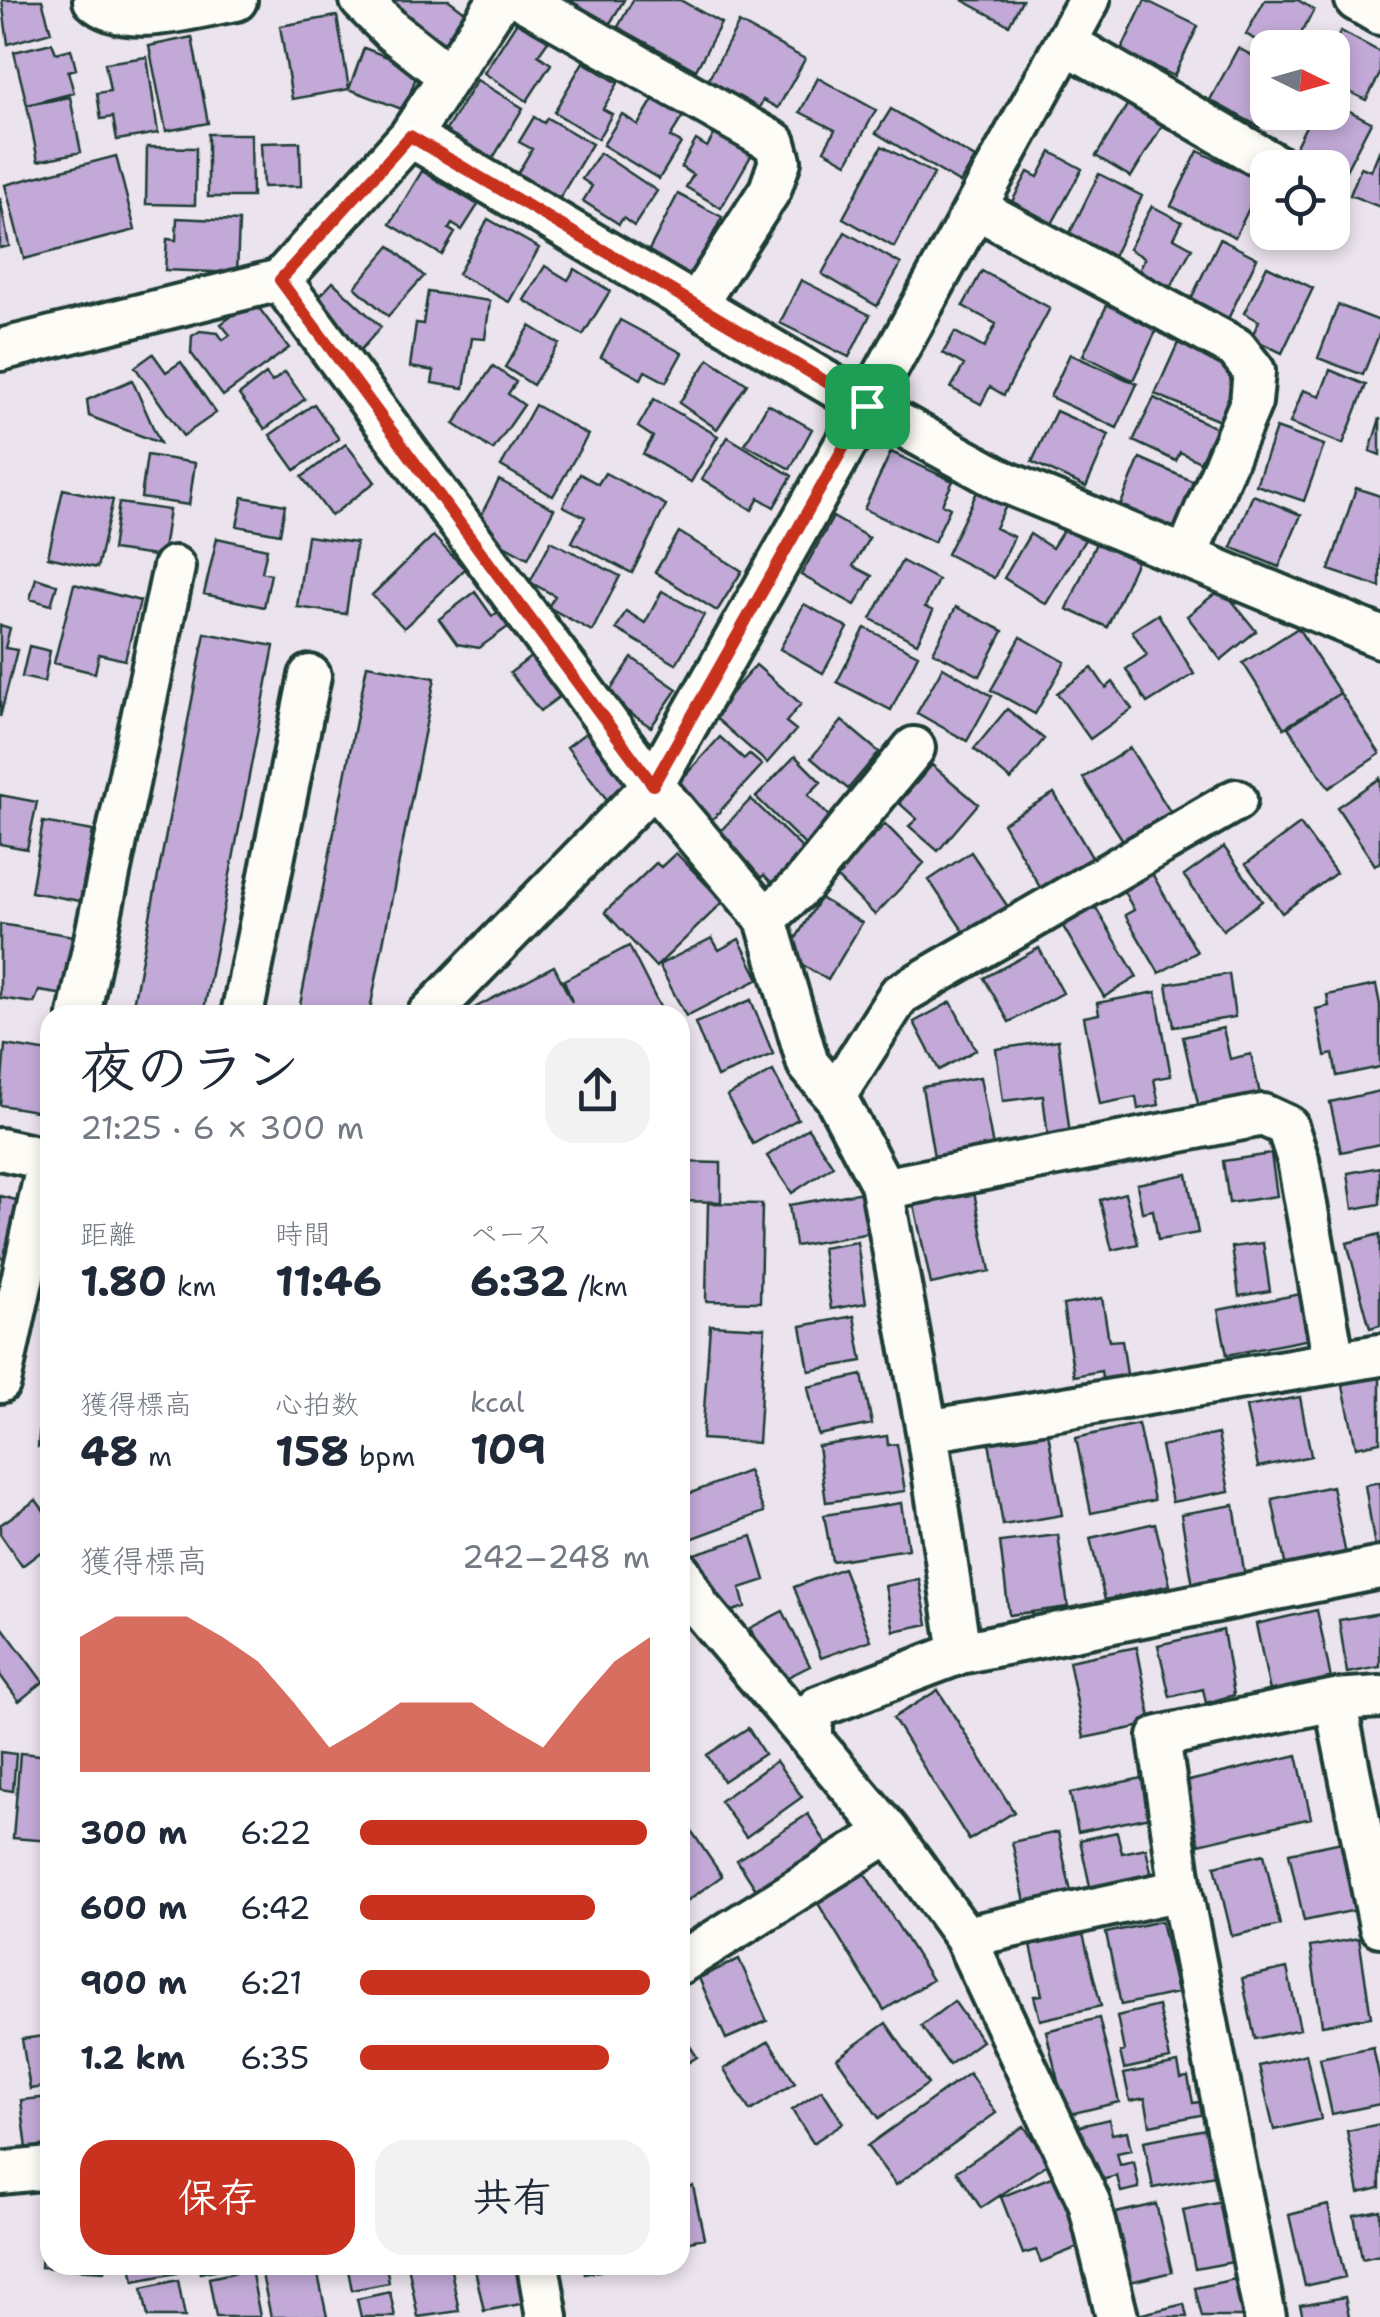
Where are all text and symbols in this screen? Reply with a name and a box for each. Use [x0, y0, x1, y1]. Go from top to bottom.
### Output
north arrow [1250, 30, 1350, 130]
map controls [1250, 30, 1350, 250]
button: locate [1250, 150, 1350, 250]
pin [825, 364, 910, 449]
icon: arrive [840, 379, 895, 434]
text: 夜のラン [80, 1031, 300, 1105]
button: share [545, 1038, 650, 1143]
text: 21:25 · 6 × 300 m [80, 1106, 364, 1149]
text: 距離 [80, 1215, 136, 1253]
text: 時間 [275, 1215, 331, 1253]
text: ペース [470, 1215, 552, 1253]
text: 1.80 [80, 1253, 167, 1309]
text: 11:46 [275, 1253, 382, 1309]
text: 6:32 [470, 1253, 568, 1309]
text: km [167, 1267, 216, 1305]
text: /km [568, 1267, 628, 1305]
text: kcal [470, 1383, 524, 1421]
text: 獲得標高 [80, 1385, 192, 1423]
text: 心拍数 [275, 1385, 359, 1423]
text: 109 [470, 1421, 546, 1477]
text: 48 [80, 1423, 139, 1479]
text: 158 [275, 1423, 349, 1479]
text: m [139, 1437, 172, 1475]
text: bpm [349, 1437, 415, 1475]
text: 242–248 m [462, 1535, 650, 1578]
text: 獲得標高 [80, 1539, 208, 1582]
text: 300 m [80, 1811, 187, 1854]
text: 6:22 [240, 1811, 312, 1854]
text: 600 m [80, 1886, 187, 1929]
text: 6:42 [240, 1886, 311, 1929]
text: 900 m [80, 1961, 187, 2004]
text: 6:21 [240, 1961, 303, 2004]
text: 1.2 km [80, 2036, 185, 2079]
text: 6:35 [240, 2036, 309, 2079]
button: 保存 [80, 2140, 355, 2255]
button: 共有 [375, 2140, 650, 2255]

